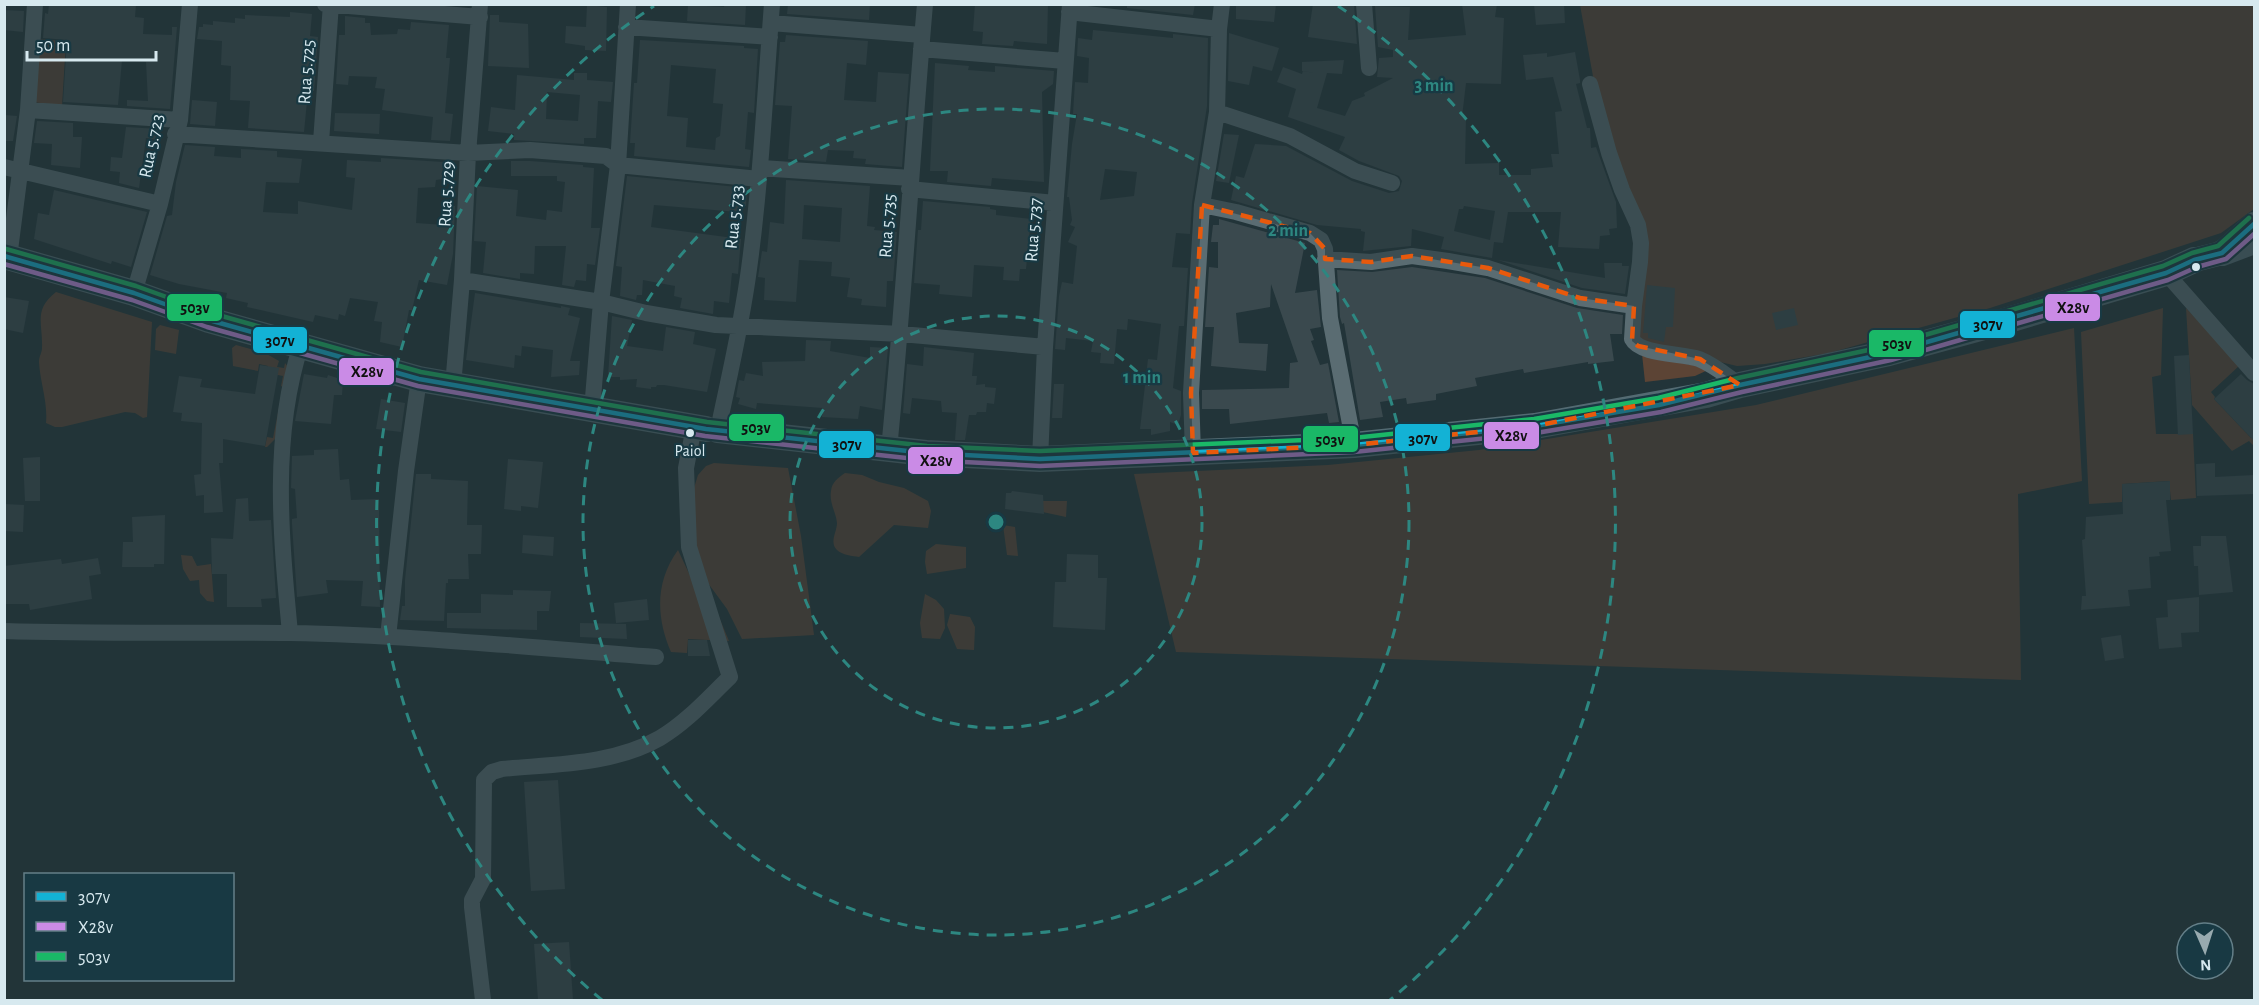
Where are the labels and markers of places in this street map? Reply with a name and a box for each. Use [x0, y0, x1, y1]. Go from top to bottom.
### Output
unlabelled marker [2190, 261, 2202, 273]
marker: Paiol [684, 427, 696, 439]
place label: Paiol [675, 443, 705, 459]
centre of rings [986, 512, 1006, 532]

